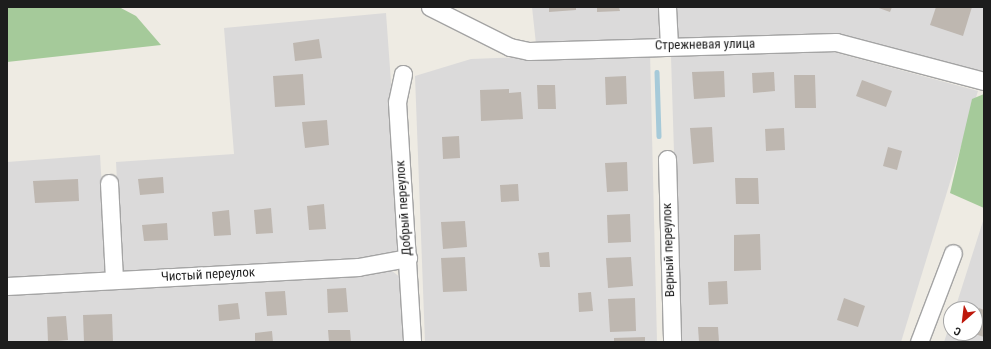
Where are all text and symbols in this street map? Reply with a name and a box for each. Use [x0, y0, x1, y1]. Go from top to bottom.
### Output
street label: Стрежневая улица [655, 36, 755, 54]
street label: Добрый переулок [393, 160, 415, 256]
street label: Верный переулок [660, 203, 678, 297]
street label: Чистый переулок [161, 265, 255, 285]
north arrow [943, 301, 983, 341]
text: С [952, 324, 963, 338]

